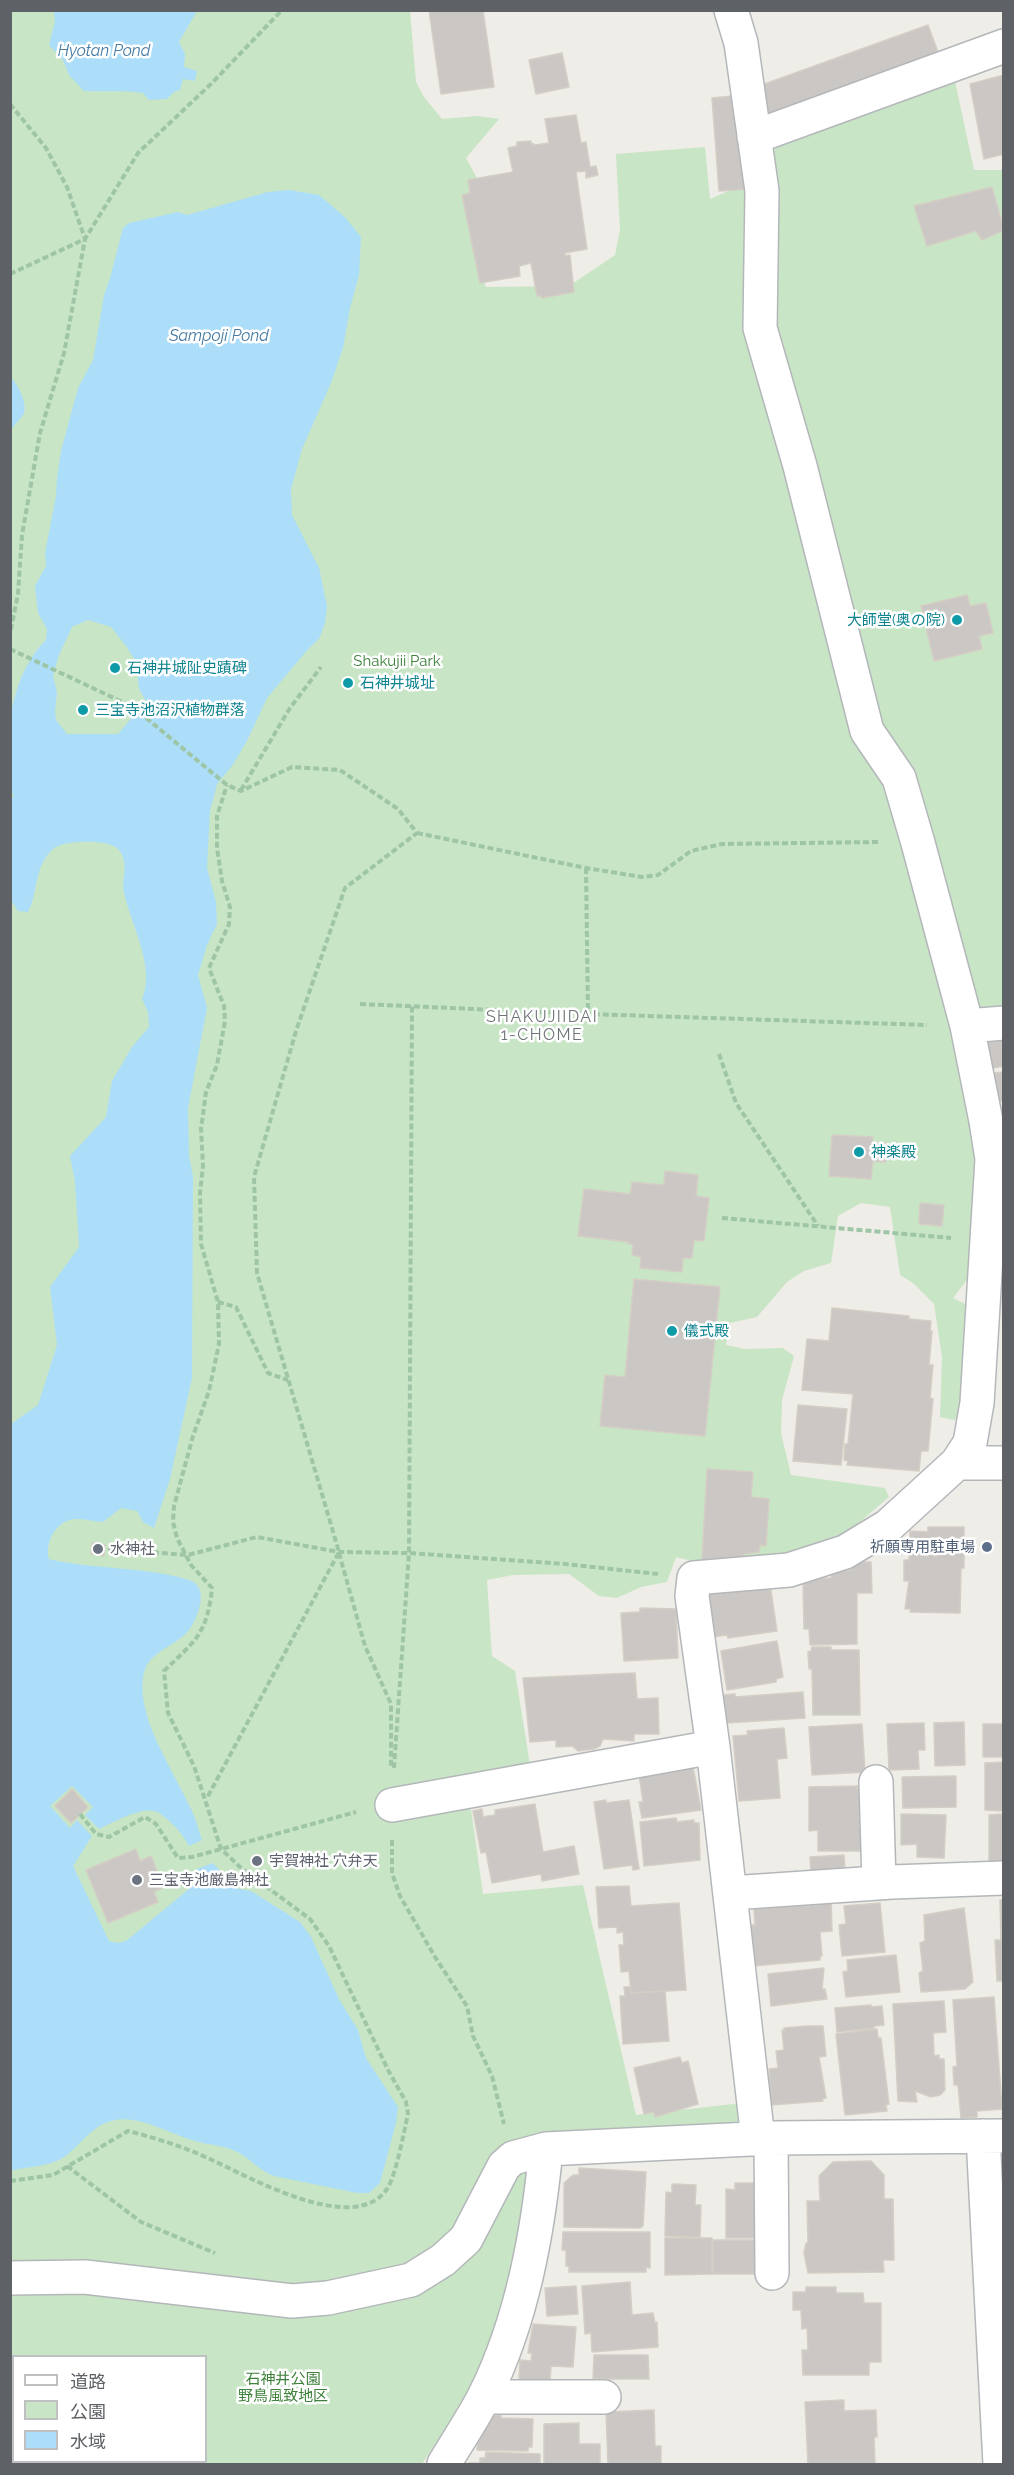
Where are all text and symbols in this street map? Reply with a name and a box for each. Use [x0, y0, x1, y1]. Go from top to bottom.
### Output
water label: Hyotan Pond [58, 41, 150, 61]
water label: Sampoji Pond [169, 326, 269, 346]
place label: 大師堂(奥の院) [847, 611, 945, 629]
marker: 大師堂(奥の院) [950, 613, 964, 627]
park label: Shakujii Park [353, 652, 441, 670]
place label: 石神井城阯史蹟碑 [127, 659, 247, 677]
marker: 石神井城阯史蹟碑 [108, 661, 122, 675]
place label: 石神井城址 [360, 674, 435, 692]
marker: 石神井城址 [341, 676, 355, 690]
place label: 三宝寺池沼沢植物群落 [95, 701, 245, 719]
marker: 三宝寺池沼沢植物群落 [76, 703, 90, 717]
district label: SHAKUJIIDAI 1-CHOME [486, 1007, 598, 1045]
place label: 神楽殿 [871, 1143, 916, 1161]
marker: 神楽殿 [852, 1145, 866, 1159]
place label: 儀式殿 [684, 1322, 729, 1340]
marker: 儀式殿 [665, 1324, 679, 1338]
place label: 祈願専用駐車場 [870, 1538, 975, 1556]
place label: 水神社 [110, 1540, 155, 1558]
marker: 祈願専用駐車場 [980, 1540, 994, 1554]
marker: 水神社 [91, 1542, 105, 1556]
place label: 宇賀神社 穴弁天 [269, 1852, 378, 1870]
marker: 宇賀神社 穴弁天 [250, 1854, 264, 1868]
place label: 三宝寺池厳島神社 [149, 1871, 269, 1889]
marker: 三宝寺池厳島神社 [130, 1873, 144, 1887]
legend [12, 2355, 207, 2463]
park label: 石神井公園 野鳥風致地区 [238, 2370, 328, 2405]
text: 道路 [70, 2371, 106, 2392]
text: 公園 [70, 2401, 106, 2422]
text: 水域 [70, 2431, 106, 2452]

